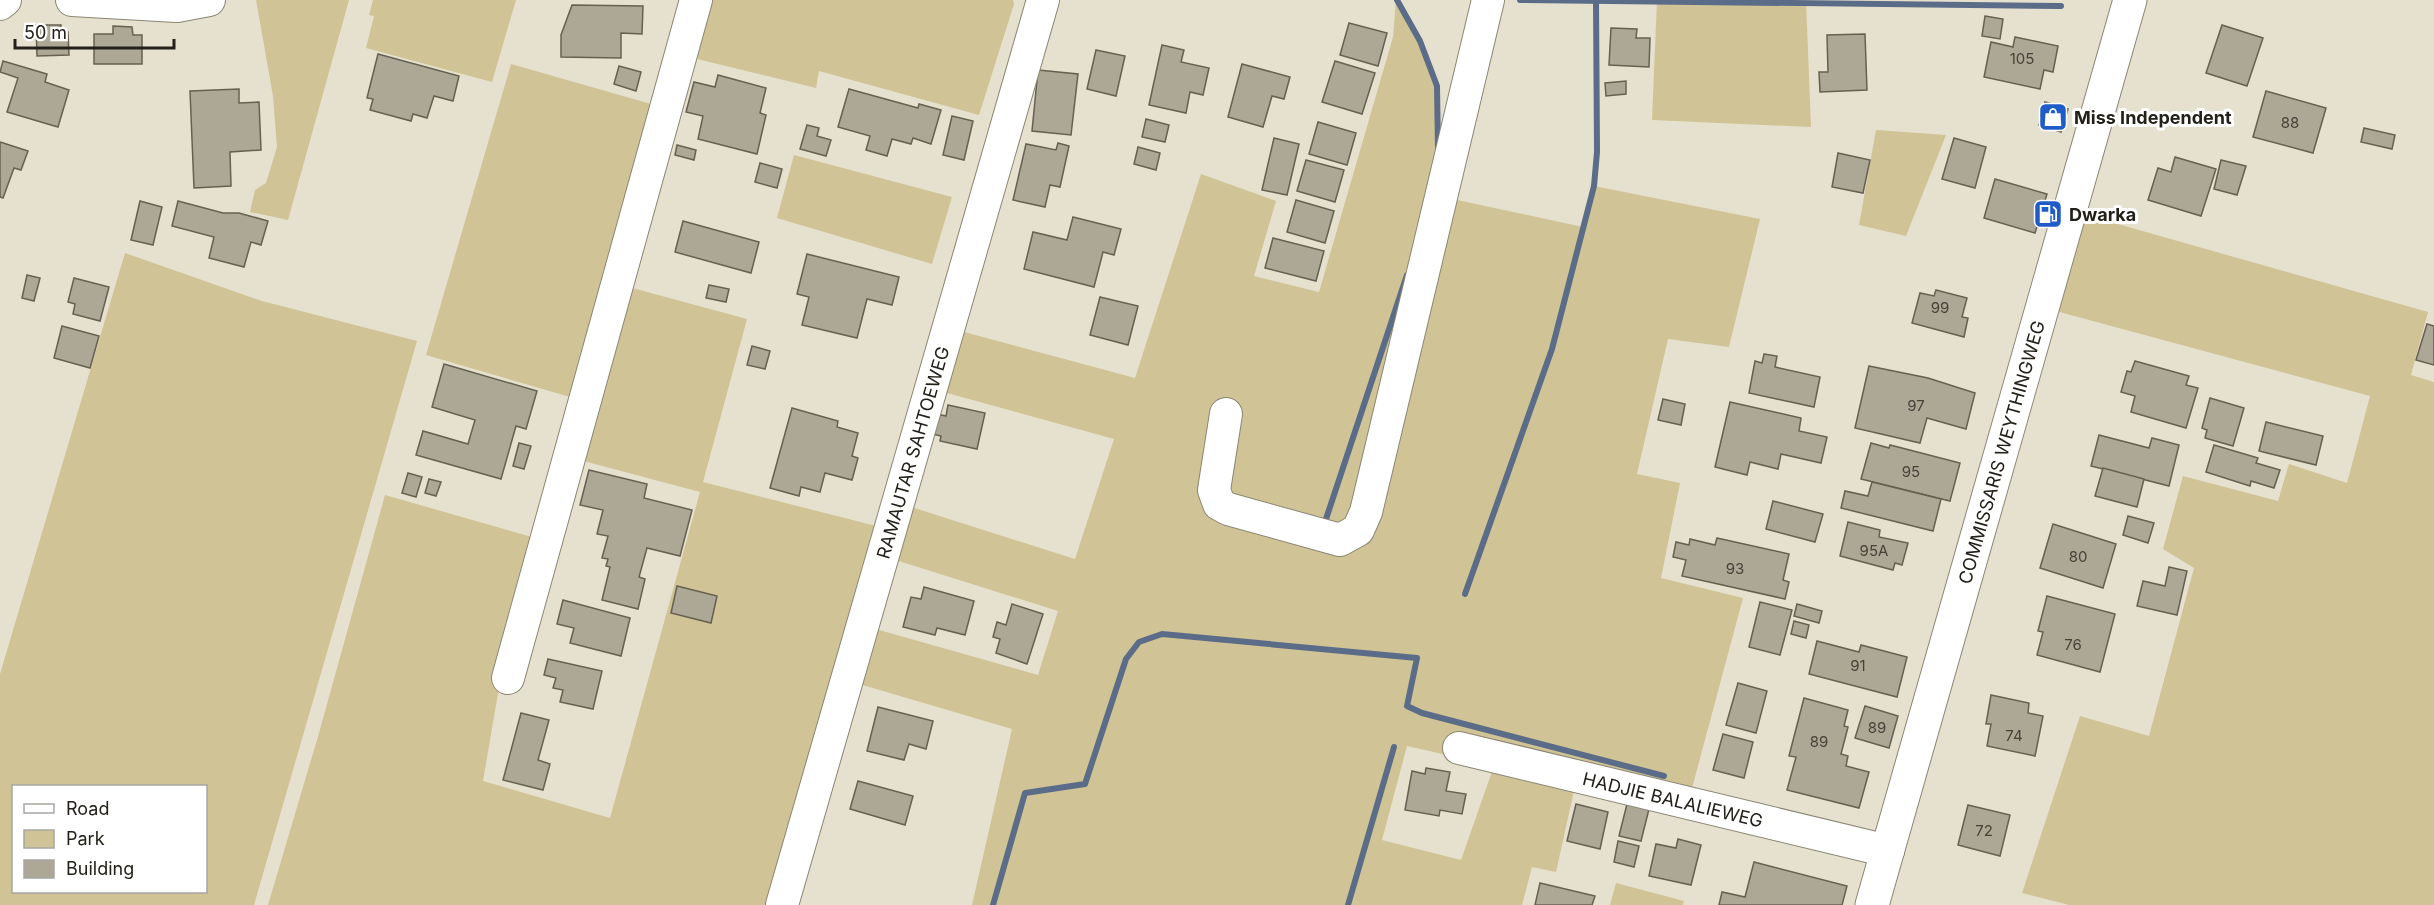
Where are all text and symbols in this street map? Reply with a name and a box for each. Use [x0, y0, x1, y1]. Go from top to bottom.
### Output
scale bar [15, 12, 174, 50]
text: 50 m [24, 22, 67, 43]
house number: 105 [2010, 49, 2034, 68]
shop icon: Miss Independent [2037, 101, 2069, 133]
place label: Miss Independent [2074, 107, 2232, 128]
house number: 88 [2281, 113, 2299, 132]
fuel station icon: Dwarka [2032, 198, 2064, 230]
place label: Dwarka [2069, 204, 2136, 225]
house number: 99 [1931, 298, 1949, 317]
street label: COMMISSARIS WEYTHINGWEG [1954, 318, 2049, 586]
street label: RAMAUTAR SAHTOEWEG [872, 344, 953, 561]
house number: 97 [1907, 396, 1925, 415]
house number: 95 [1902, 462, 1920, 481]
house number: 95A [1860, 541, 1888, 560]
house number: 80 [2069, 547, 2087, 566]
house number: 93 [1726, 559, 1744, 578]
house number: 76 [2064, 635, 2082, 654]
house number: 91 [1850, 656, 1866, 675]
house number: 89 [1868, 718, 1886, 737]
house number: 74 [2005, 726, 2023, 745]
house number: 89 [1810, 732, 1828, 751]
street label: HADJIE BALALIEWEG [1581, 768, 1765, 831]
legend [12, 785, 207, 893]
text: Road [66, 798, 109, 819]
house number: 72 [1975, 821, 1993, 840]
text: Park [66, 828, 105, 849]
text: Building [66, 858, 134, 879]

